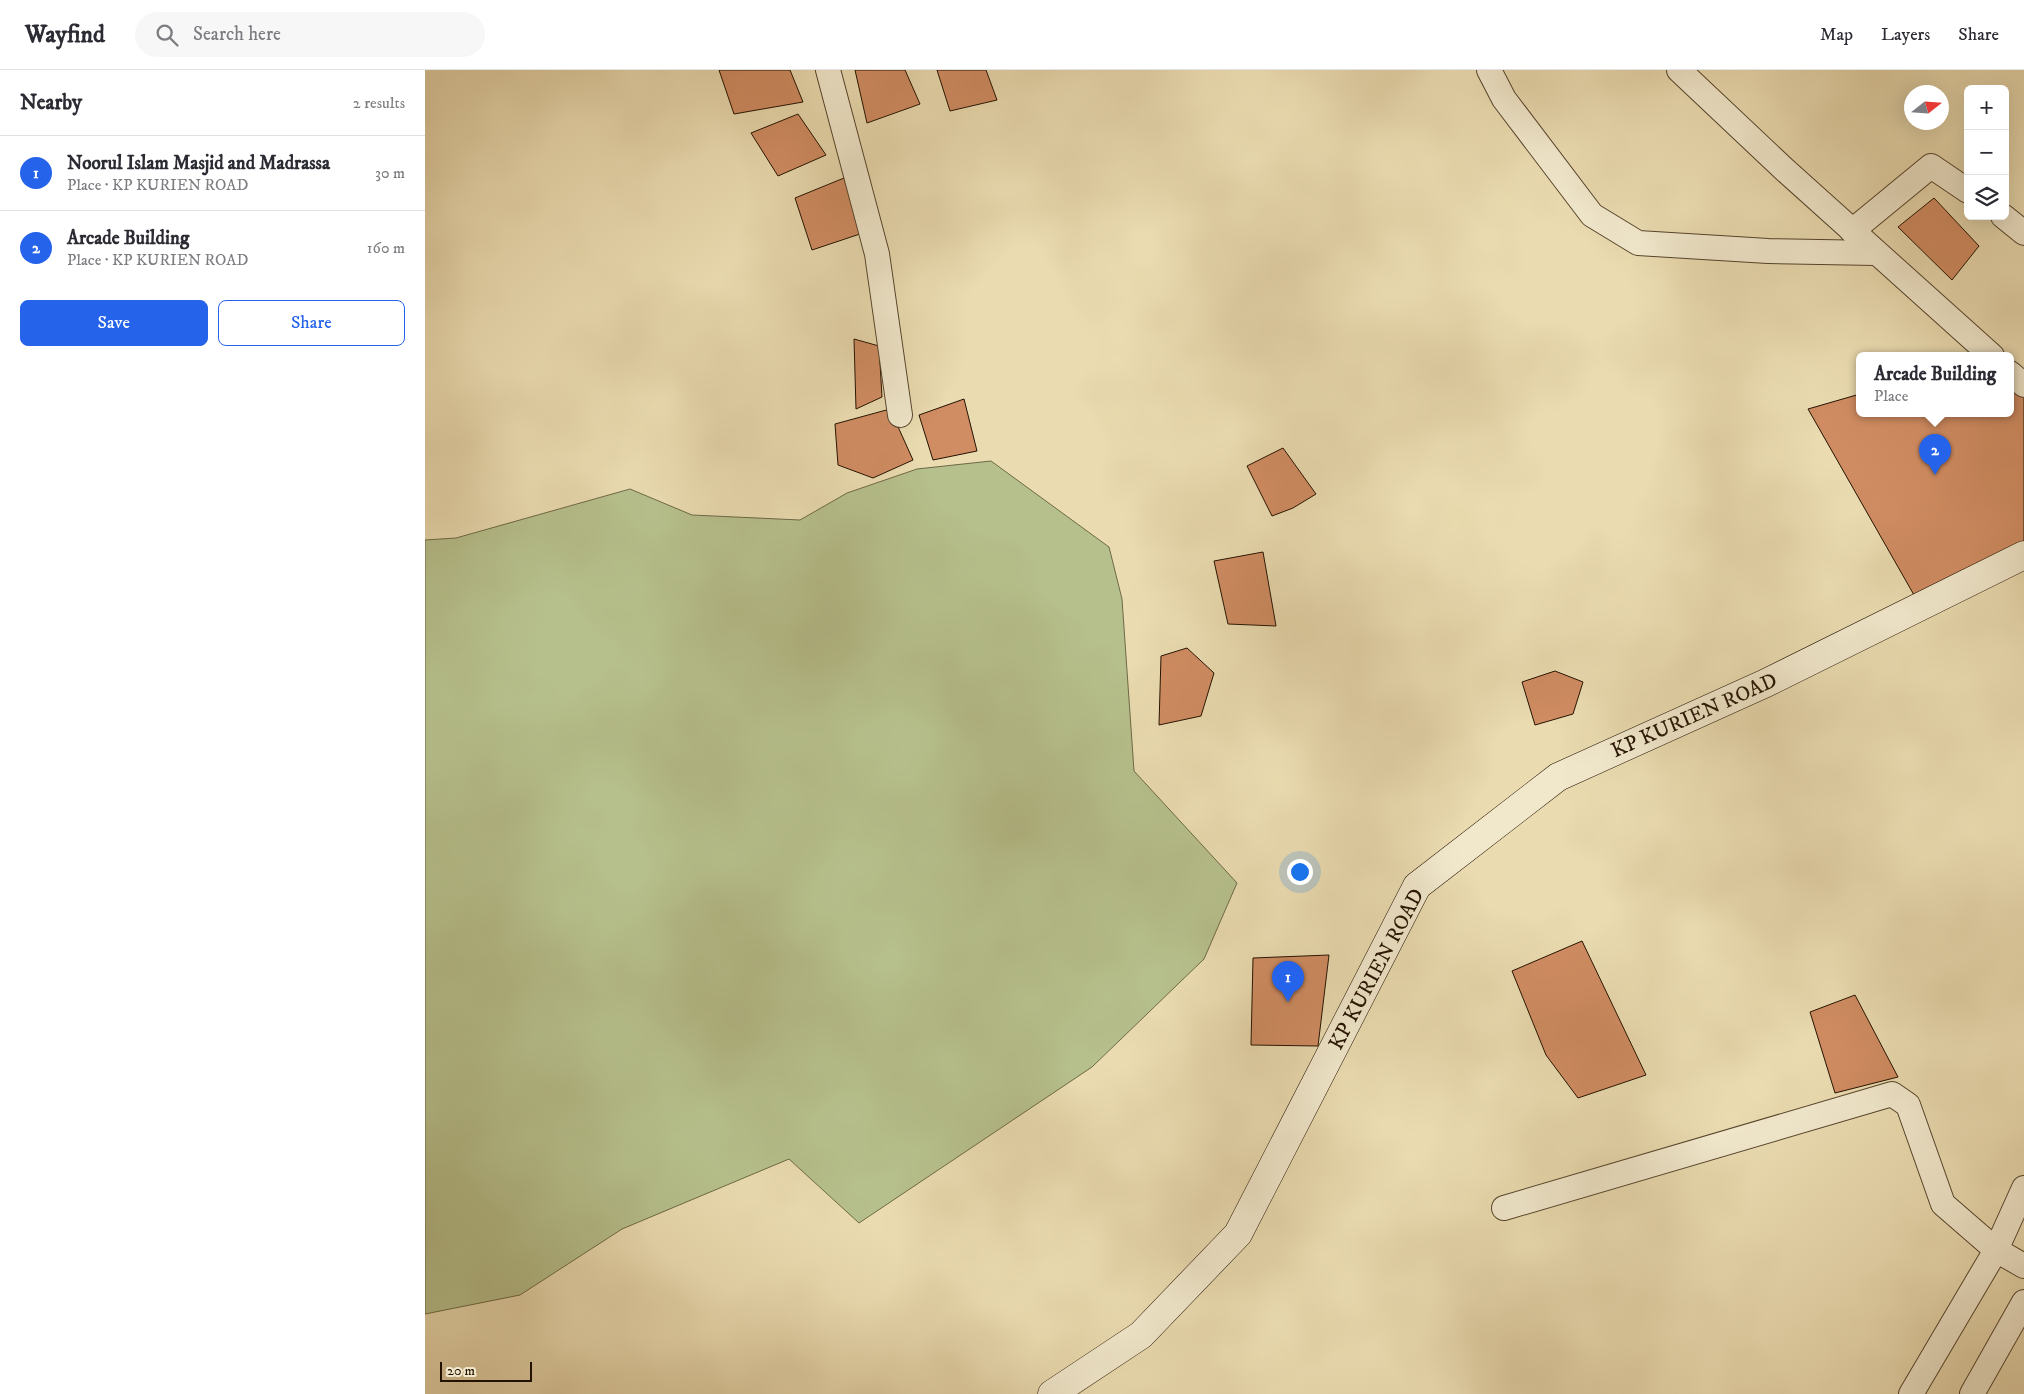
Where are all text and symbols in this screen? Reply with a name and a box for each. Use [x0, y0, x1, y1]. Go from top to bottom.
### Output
search box [135, 12, 485, 57]
text: Wayfind [25, 20, 105, 50]
icon: search [153, 21, 181, 49]
text: Search here [193, 23, 281, 46]
text: Map [1820, 24, 1853, 46]
text: Layers [1881, 24, 1930, 46]
text: Share [1958, 24, 1999, 46]
north arrow [1904, 85, 1949, 130]
map controls [1964, 85, 2009, 220]
button: + [1964, 85, 2009, 130]
text: Nearby [20, 90, 82, 116]
text: 2 results [353, 93, 405, 113]
button: − [1964, 130, 2009, 175]
text: Noorul Islam Masjid and Madrassa [67, 152, 330, 175]
text: 1 [33, 163, 39, 183]
text: 30 m [375, 163, 405, 183]
text: Place · KP KURIEN ROAD [67, 175, 248, 195]
button: layers [1964, 175, 2009, 220]
text: Arcade Building [67, 227, 189, 250]
text: 2 [32, 238, 40, 258]
text: 160 m [367, 238, 405, 258]
text: Place · KP KURIEN ROAD [67, 250, 248, 270]
button: Save [20, 300, 208, 346]
button: Share [218, 300, 405, 346]
popup [1856, 352, 2014, 417]
text: Arcade Building [1874, 363, 1996, 386]
text: Place [1874, 386, 1908, 406]
pin: 2 [1919, 434, 1951, 475]
street label: KP KURIEN ROAD [1607, 668, 1781, 764]
your location [1287, 859, 1313, 885]
street label: KP KURIEN ROAD [1323, 884, 1430, 1055]
pin: 1 [1272, 961, 1304, 1002]
scale bar [440, 1359, 533, 1382]
text: 20 m [447, 1362, 475, 1380]

